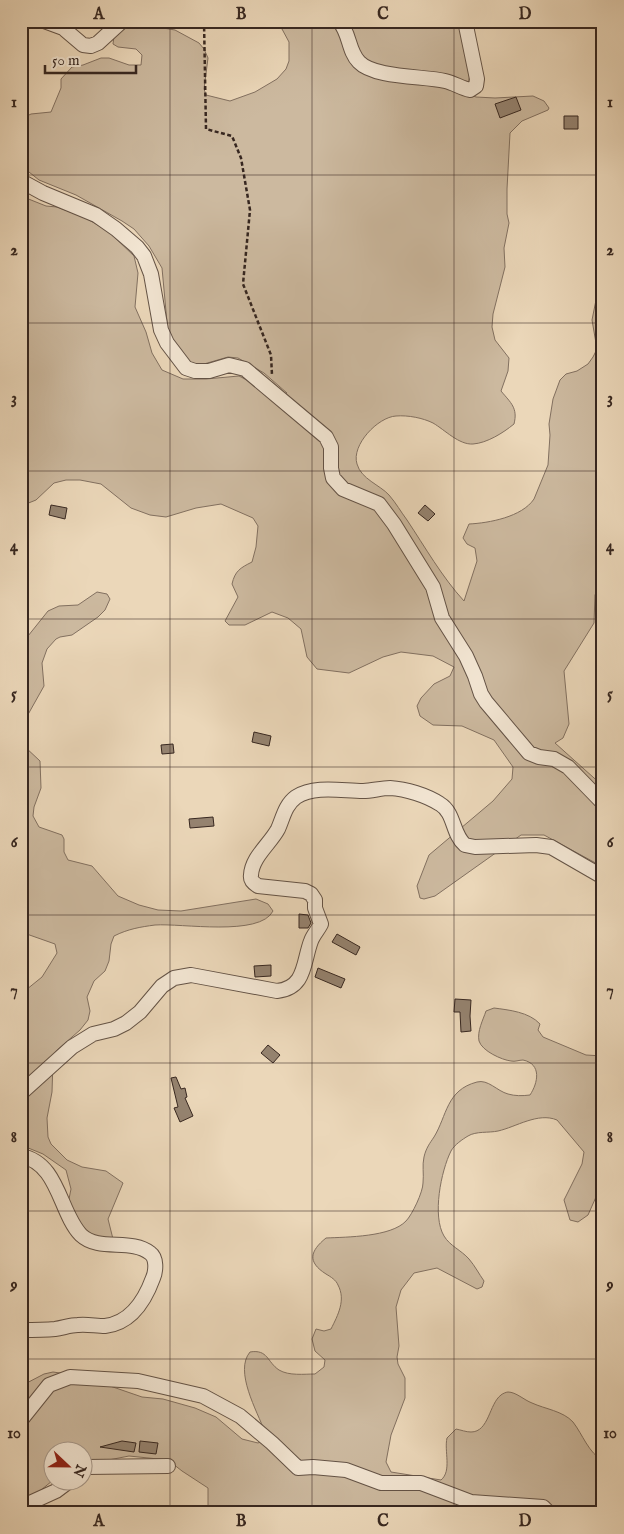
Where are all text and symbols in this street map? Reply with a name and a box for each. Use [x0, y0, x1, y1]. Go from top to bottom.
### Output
text: A [93, 5, 106, 25]
text: B [236, 5, 247, 25]
text: C [377, 5, 389, 25]
text: D [519, 5, 532, 25]
scale bar [45, 42, 136, 74]
text: 50 m [52, 51, 80, 70]
text: 1 [11, 93, 17, 113]
text: 1 [607, 93, 613, 113]
text: 2 [10, 241, 18, 261]
text: 2 [606, 241, 614, 261]
text: 3 [11, 389, 17, 409]
text: 3 [607, 389, 613, 409]
text: 4 [10, 537, 19, 557]
text: 4 [606, 537, 615, 557]
text: 5 [11, 685, 17, 705]
text: 5 [607, 685, 613, 705]
text: 6 [11, 833, 19, 853]
text: 6 [607, 833, 615, 853]
text: 7 [10, 981, 18, 1001]
text: 7 [606, 981, 614, 1001]
text: 8 [11, 1128, 17, 1148]
text: 8 [607, 1128, 613, 1148]
text: 9 [10, 1276, 18, 1296]
text: 9 [606, 1276, 614, 1296]
text: 10 [7, 1424, 21, 1444]
text: 10 [603, 1424, 617, 1444]
north arrow [42, 1442, 92, 1492]
text: N [69, 1461, 90, 1479]
text: A [93, 1512, 106, 1532]
text: B [236, 1512, 247, 1532]
text: C [377, 1512, 389, 1532]
text: D [519, 1512, 532, 1532]

